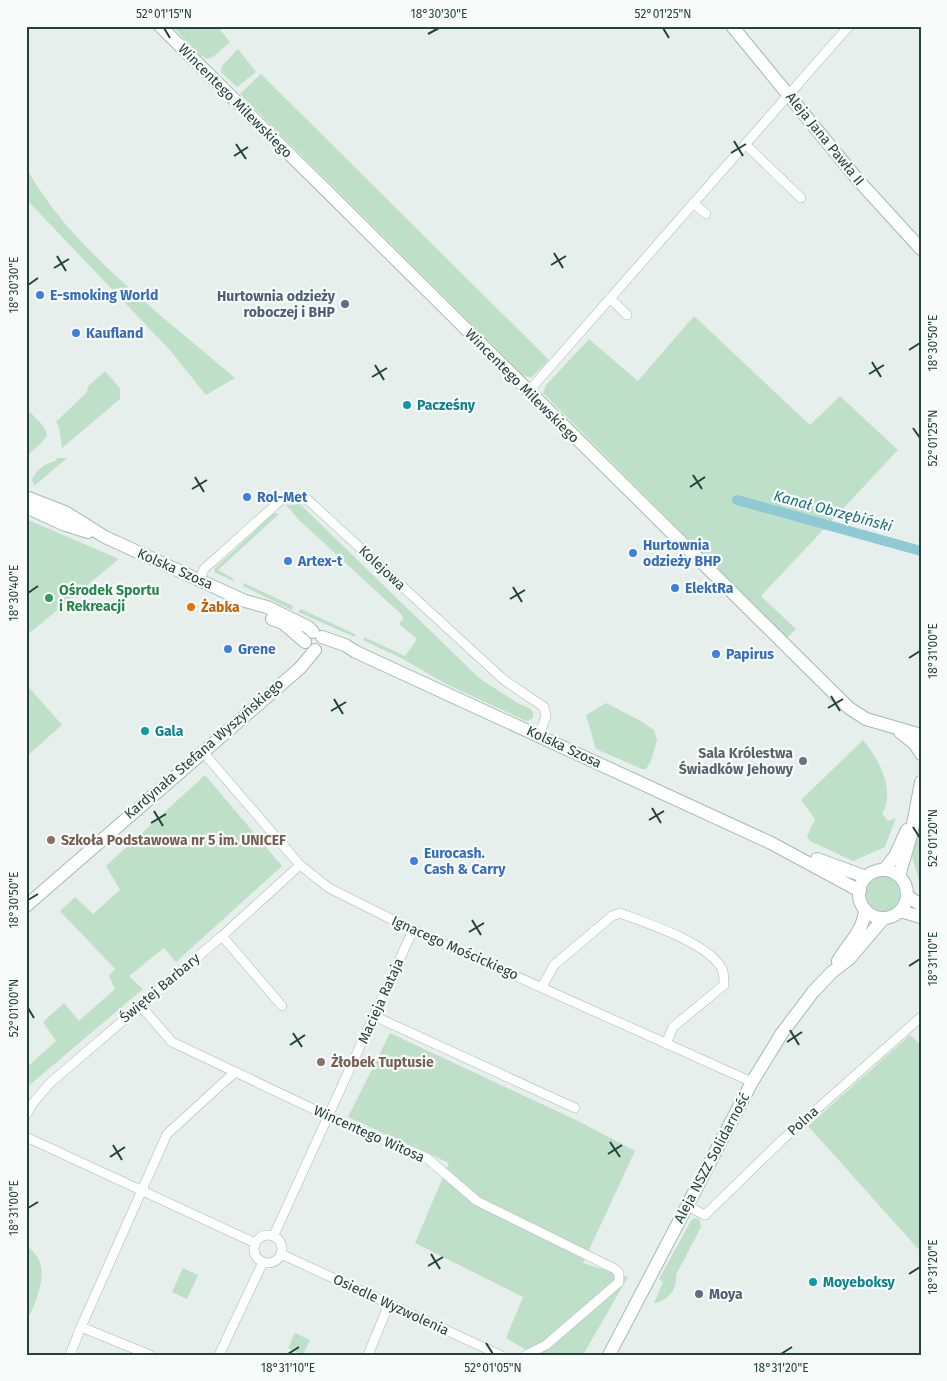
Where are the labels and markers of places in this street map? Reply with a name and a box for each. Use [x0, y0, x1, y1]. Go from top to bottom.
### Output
place label: E-smoking World [50, 287, 158, 304]
place label: Hurtownia odzieży roboczej i BHP [217, 288, 336, 321]
marker: E-smoking World [34, 289, 46, 301]
marker: Hurtownia odzieży roboczej i BHP [339, 298, 351, 310]
place label: Kaufland [86, 325, 143, 342]
marker: Kaufland [70, 327, 82, 339]
place label: Pacześny [417, 397, 476, 414]
marker: Pacześny [401, 399, 413, 411]
place label: Rol-Met [257, 489, 308, 506]
marker: Rol-Met [241, 491, 253, 503]
place label: Hurtownia odzieży BHP [643, 537, 722, 570]
marker: Hurtownia odzieży BHP [627, 547, 639, 559]
place label: Artex-t [297, 553, 343, 570]
marker: Artex-t [282, 555, 294, 567]
place label: ElektRa [685, 580, 734, 597]
place label: Ośrodek Sportu i Rekreacji [59, 582, 160, 615]
marker: ElektRa [669, 582, 681, 594]
marker: Ośrodek Sportu i Rekreacji [43, 592, 55, 604]
place label: Żabka [201, 598, 240, 616]
marker: Żabka [185, 601, 197, 613]
place label: Grene [238, 641, 276, 658]
marker: Grene [222, 643, 234, 655]
place label: Papirus [726, 646, 774, 663]
marker: Papirus [710, 648, 722, 660]
place label: Gala [155, 723, 184, 740]
marker: Gala [139, 725, 151, 737]
place label: Sala Królestwa Świadków Jehowy [679, 745, 794, 778]
marker: Sala Królestwa Świadków Jehowy [797, 755, 809, 767]
place label: Szkoła Podstawowa nr 5 im. UNICEF [61, 832, 286, 849]
marker: Szkoła Podstawowa nr 5 im. UNICEF [45, 834, 57, 846]
place label: Eurocash. Cash & Carry [424, 845, 506, 878]
marker: Eurocash. Cash & Carry [408, 855, 420, 867]
place label: Żłobek Tuptusie [331, 1053, 434, 1071]
marker: Żłobek Tuptusie [315, 1056, 327, 1068]
place label: Moyeboksy [823, 1274, 896, 1291]
marker: Moyeboksy [807, 1276, 819, 1288]
place label: Moya [709, 1286, 743, 1303]
marker: Moya [693, 1288, 705, 1300]

